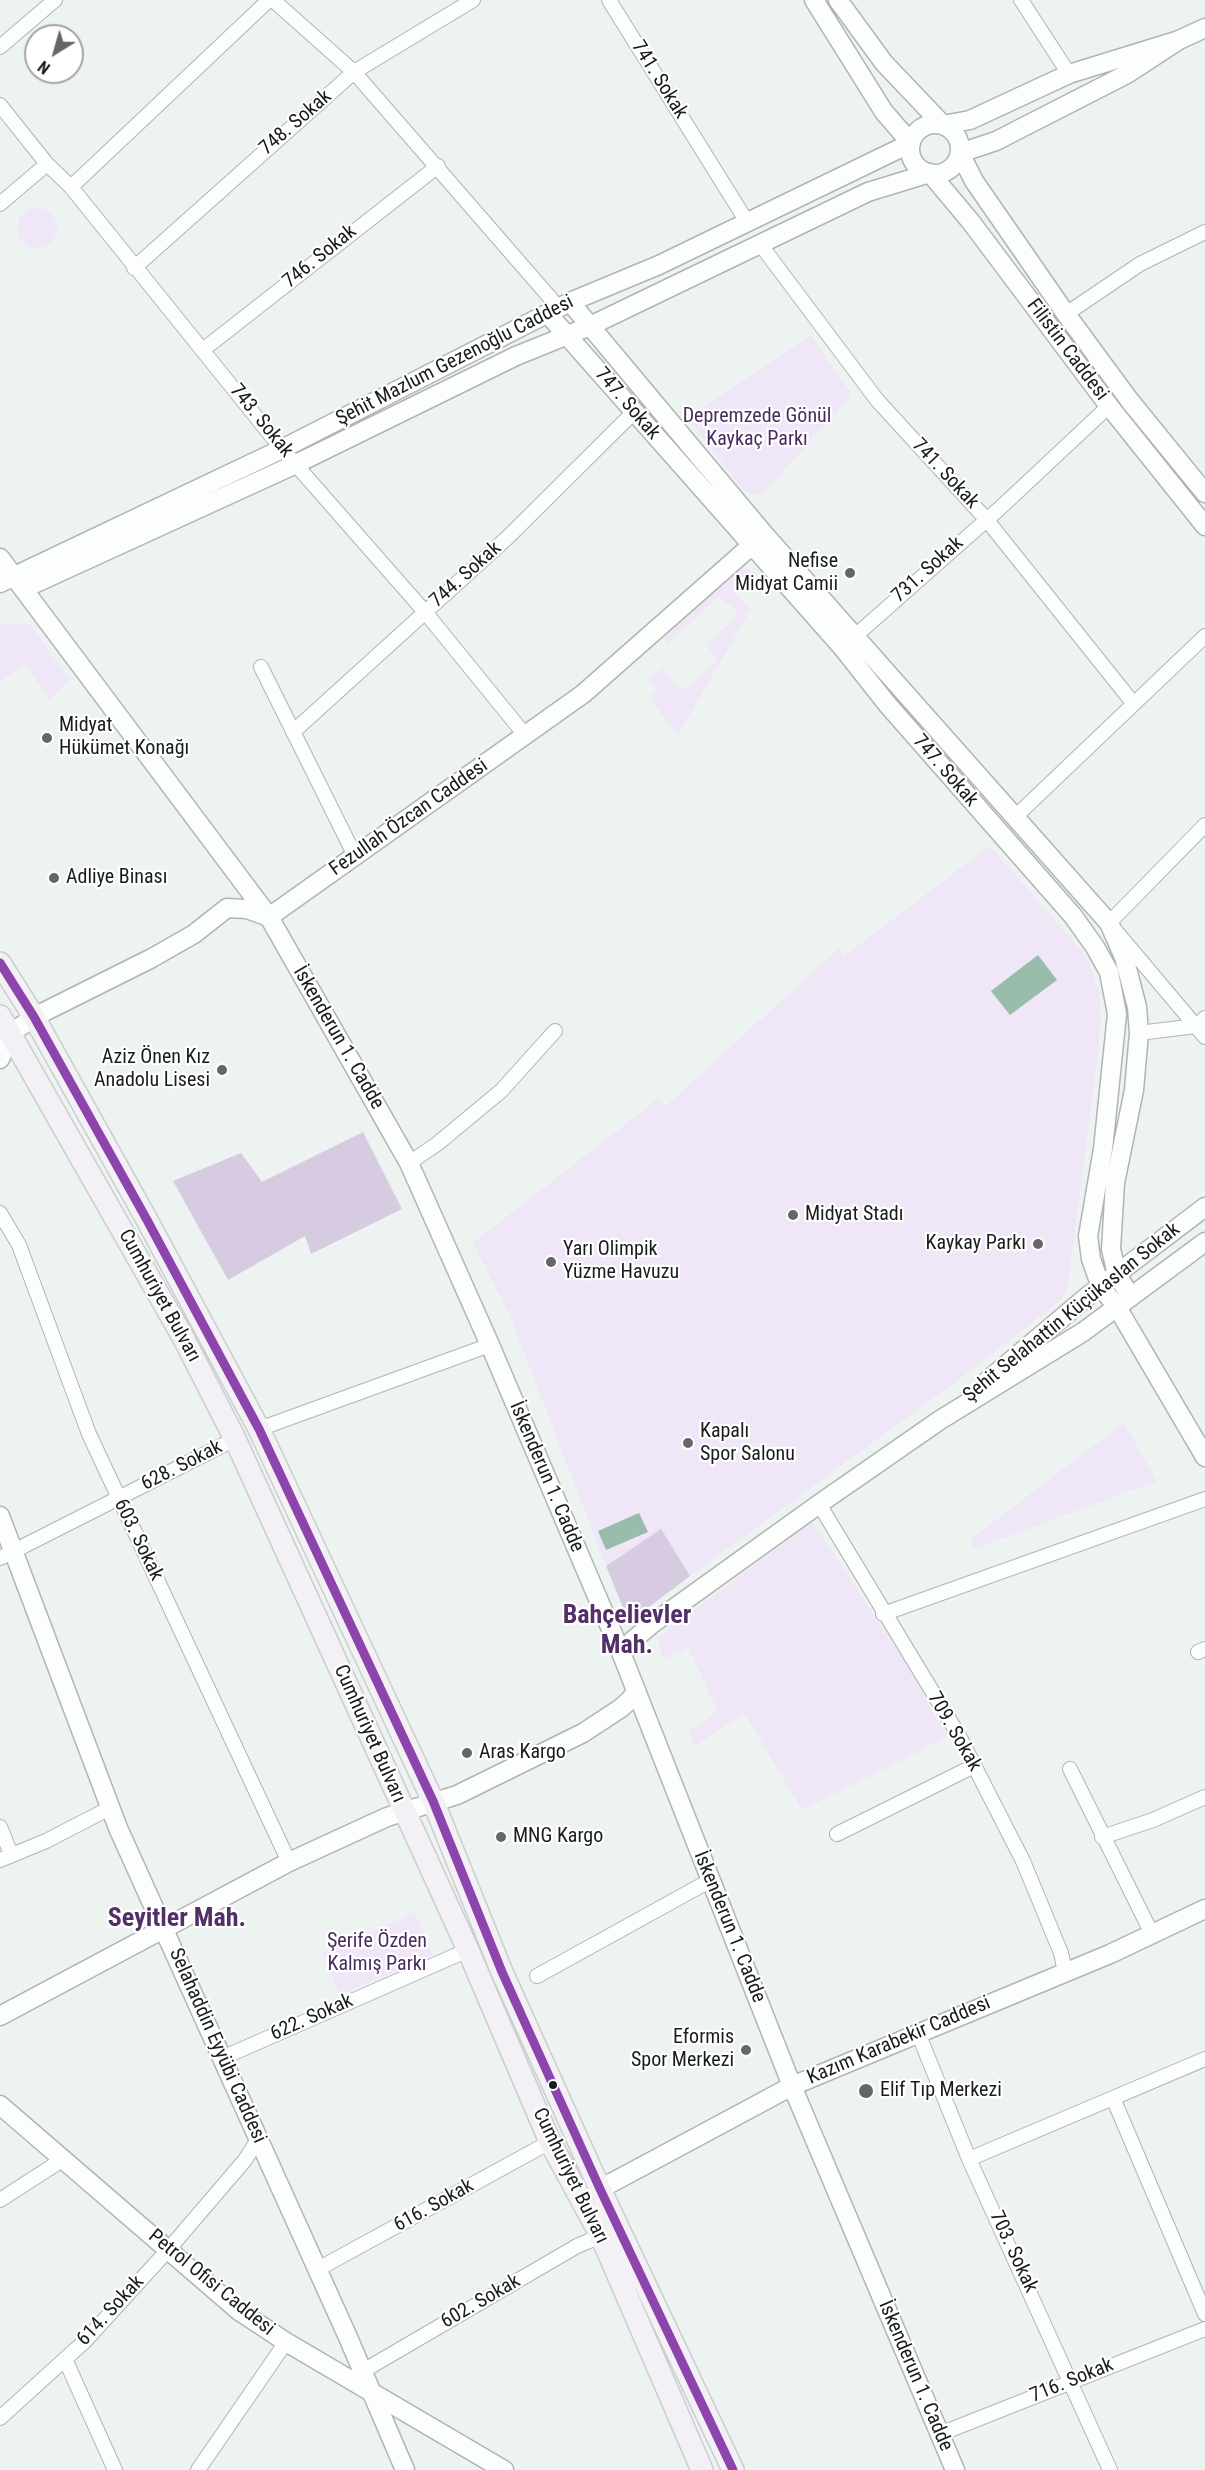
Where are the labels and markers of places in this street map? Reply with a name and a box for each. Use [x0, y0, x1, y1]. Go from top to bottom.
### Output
place label: Nefise Midyat Camii [735, 550, 838, 597]
marker: Nefise Midyat Camii [843, 566, 857, 580]
place label: Midyat Hükümet Konağı [59, 714, 189, 761]
marker: Midyat Hükümet Konağı [40, 731, 54, 745]
place label: Adliye Binası [66, 866, 167, 890]
marker: Adliye Binası [47, 871, 61, 885]
place label: Aziz Önen Kız Anadolu Lisesi [94, 1046, 210, 1093]
marker: Aziz Önen Kız Anadolu Lisesi [215, 1063, 229, 1077]
place label: Midyat Stadı [805, 1203, 903, 1227]
marker: Midyat Stadı [786, 1208, 800, 1222]
place label: Kaykay Parkı [926, 1232, 1026, 1256]
marker: Kaykay Parkı [1031, 1237, 1045, 1251]
place label: Yarı Olimpik Yüzme Havuzu [563, 1238, 679, 1285]
marker: Yarı Olimpik Yüzme Havuzu [544, 1255, 558, 1269]
place label: Kapalı Spor Salonu [700, 1420, 795, 1467]
marker: Kapalı Spor Salonu [681, 1436, 695, 1450]
place label: Aras Kargo [479, 1741, 566, 1765]
marker: Aras Kargo [460, 1746, 474, 1760]
place label: MNG Kargo [513, 1825, 603, 1849]
marker: MNG Kargo [494, 1830, 508, 1844]
place label: Eformis Spor Merkezi [631, 2026, 734, 2073]
marker: Eformis Spor Merkezi [739, 2043, 753, 2057]
unlabelled marker [547, 2079, 559, 2091]
place label: Elif Tıp Merkezi [880, 2079, 1002, 2103]
marker: Elif Tıp Merkezi [857, 2082, 875, 2100]

